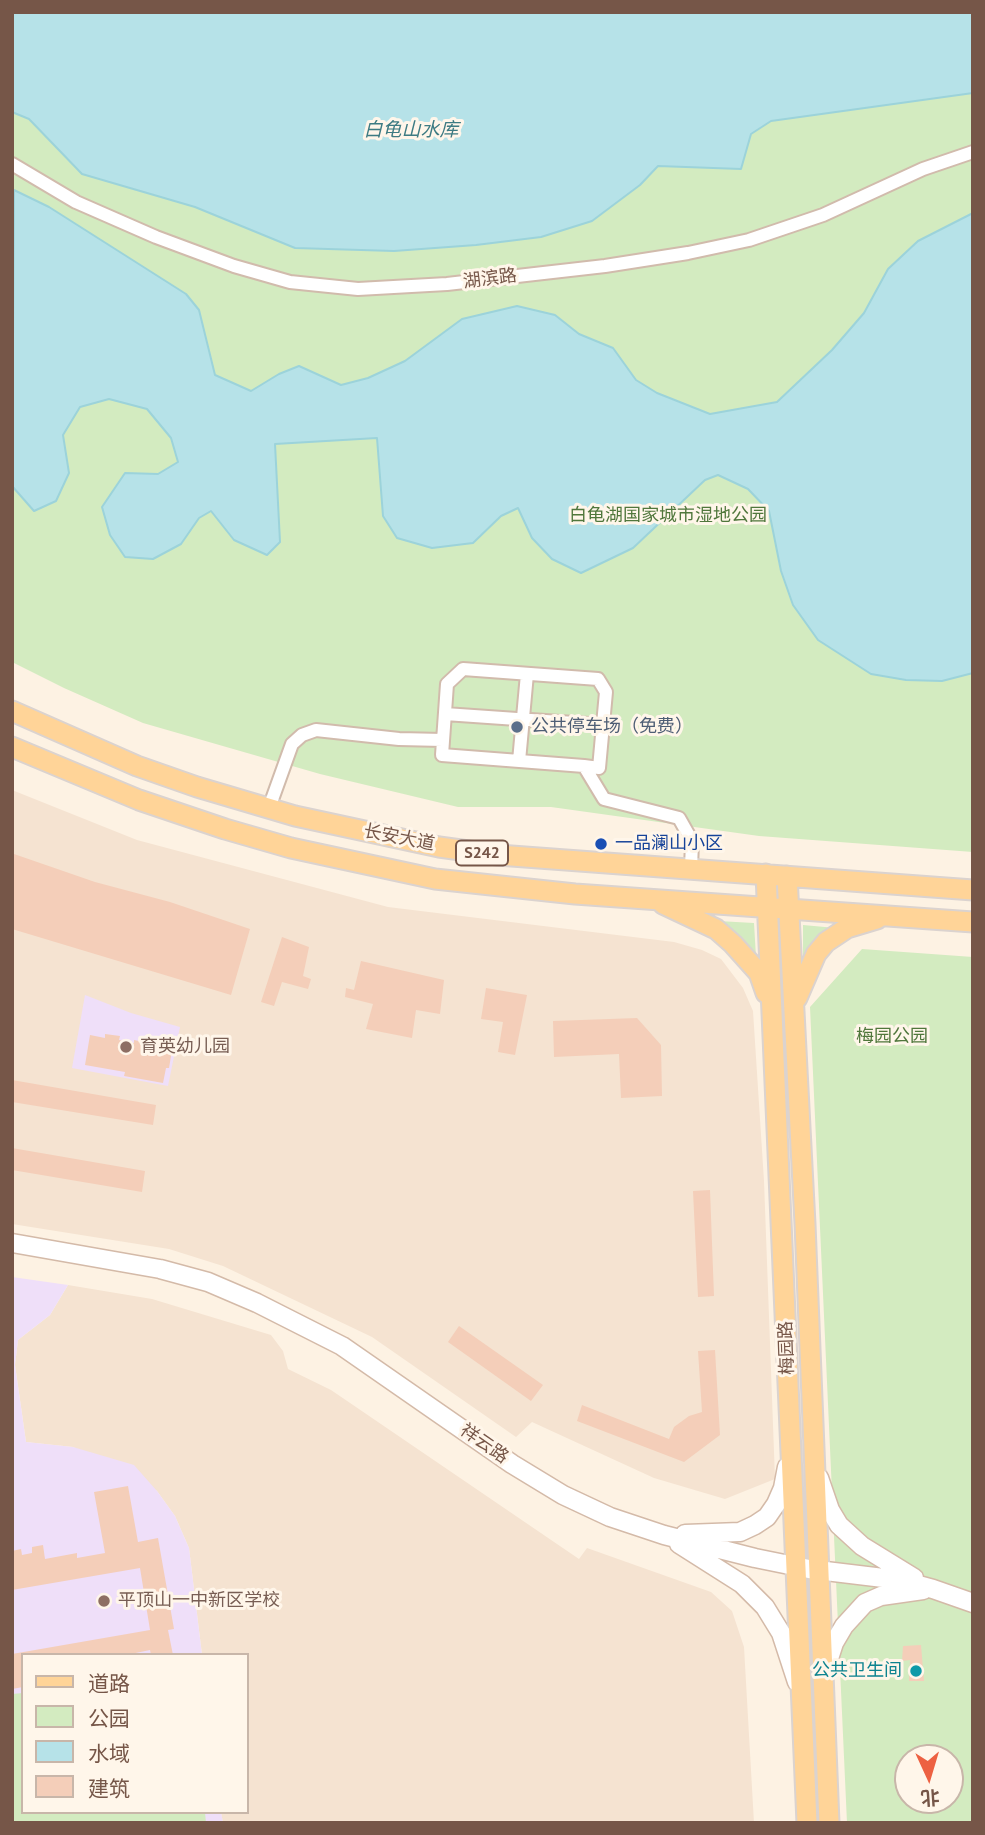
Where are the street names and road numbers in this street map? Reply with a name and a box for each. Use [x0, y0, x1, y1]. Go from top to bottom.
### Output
street label: 湖滨路 [462, 265, 518, 293]
street label: 长安大道 [362, 821, 436, 855]
road number: S242 [456, 840, 508, 866]
street label: 梅园路 [775, 1321, 799, 1375]
street label: 祥云路 [456, 1420, 512, 1468]

